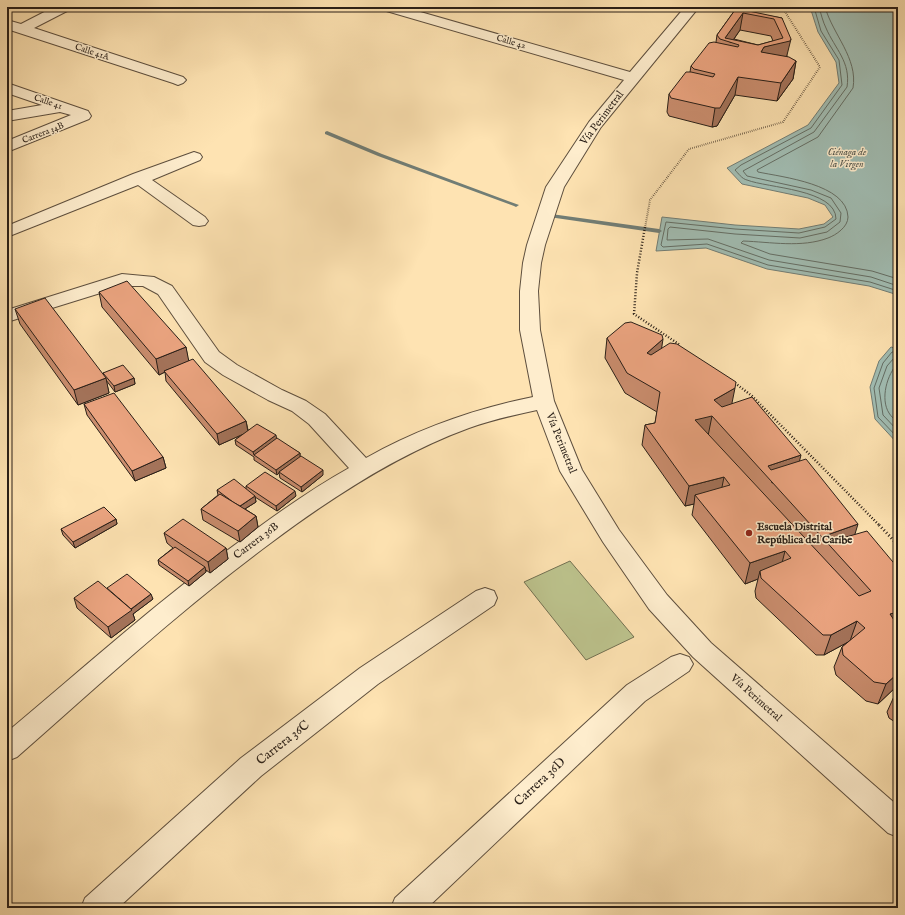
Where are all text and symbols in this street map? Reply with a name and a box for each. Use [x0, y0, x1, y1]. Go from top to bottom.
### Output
street label: Calle 42 [495, 33, 527, 51]
street label: Calle 41A [74, 41, 111, 63]
street label: Vía Perimetral [576, 88, 627, 149]
street label: Calle 41 [32, 92, 64, 112]
street label: Carrera 34B [21, 120, 66, 146]
water label: Ciénaga de la Virgen [828, 146, 867, 171]
street label: Vía Perimetral [542, 410, 580, 475]
street label: Carrera 36B [231, 519, 281, 563]
place label: Escuela Distrital República del Caribe [757, 520, 852, 547]
marker: Escuela Distrital República del Caribe [744, 528, 754, 538]
street label: Vía Perimetral [727, 671, 785, 725]
street label: Carrera 36C [253, 717, 313, 769]
street label: Carrera 36D [511, 754, 569, 810]

